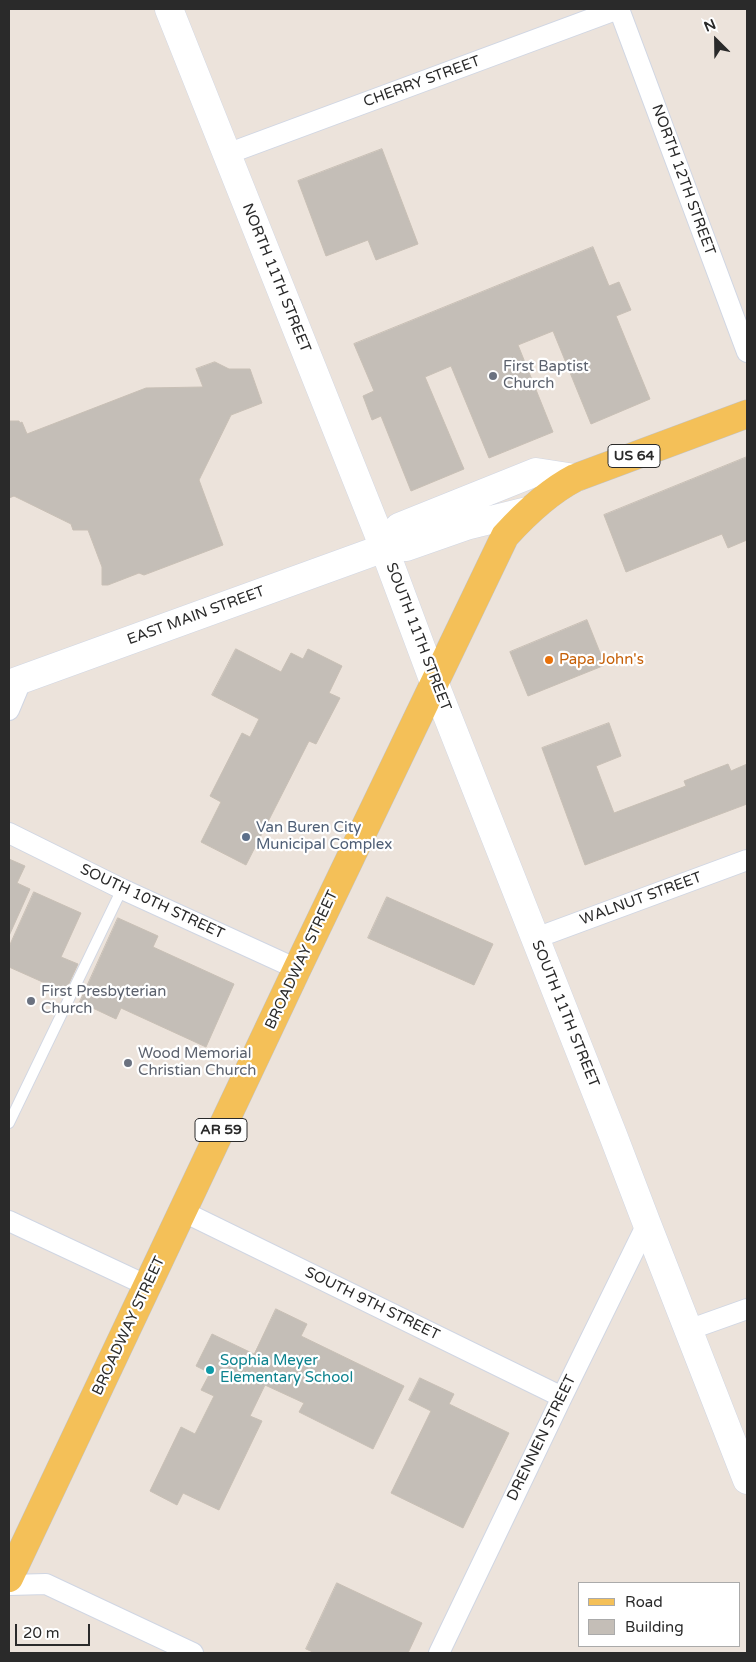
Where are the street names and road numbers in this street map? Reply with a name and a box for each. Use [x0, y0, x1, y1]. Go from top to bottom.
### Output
street label: CHERRY STREET [361, 53, 483, 111]
street label: NORTH 12TH STREET [647, 102, 719, 258]
street label: NORTH 11TH STREET [238, 201, 314, 355]
road number: US 64 [608, 444, 660, 468]
street label: SOUTH 11TH STREET [381, 560, 455, 714]
street label: EAST MAIN STREET [125, 583, 267, 649]
street label: SOUTH 10TH STREET [77, 861, 227, 943]
street label: WALNUT STREET [578, 869, 704, 929]
street label: BROADWAY STREET [262, 888, 342, 1032]
street label: SOUTH 11TH STREET [527, 938, 603, 1090]
road number: AR 59 [195, 1118, 247, 1142]
street label: BROADWAY STREET [89, 1254, 169, 1398]
street label: SOUTH 9TH STREET [302, 1264, 442, 1344]
street label: DRENNEN STREET [504, 1372, 580, 1504]

